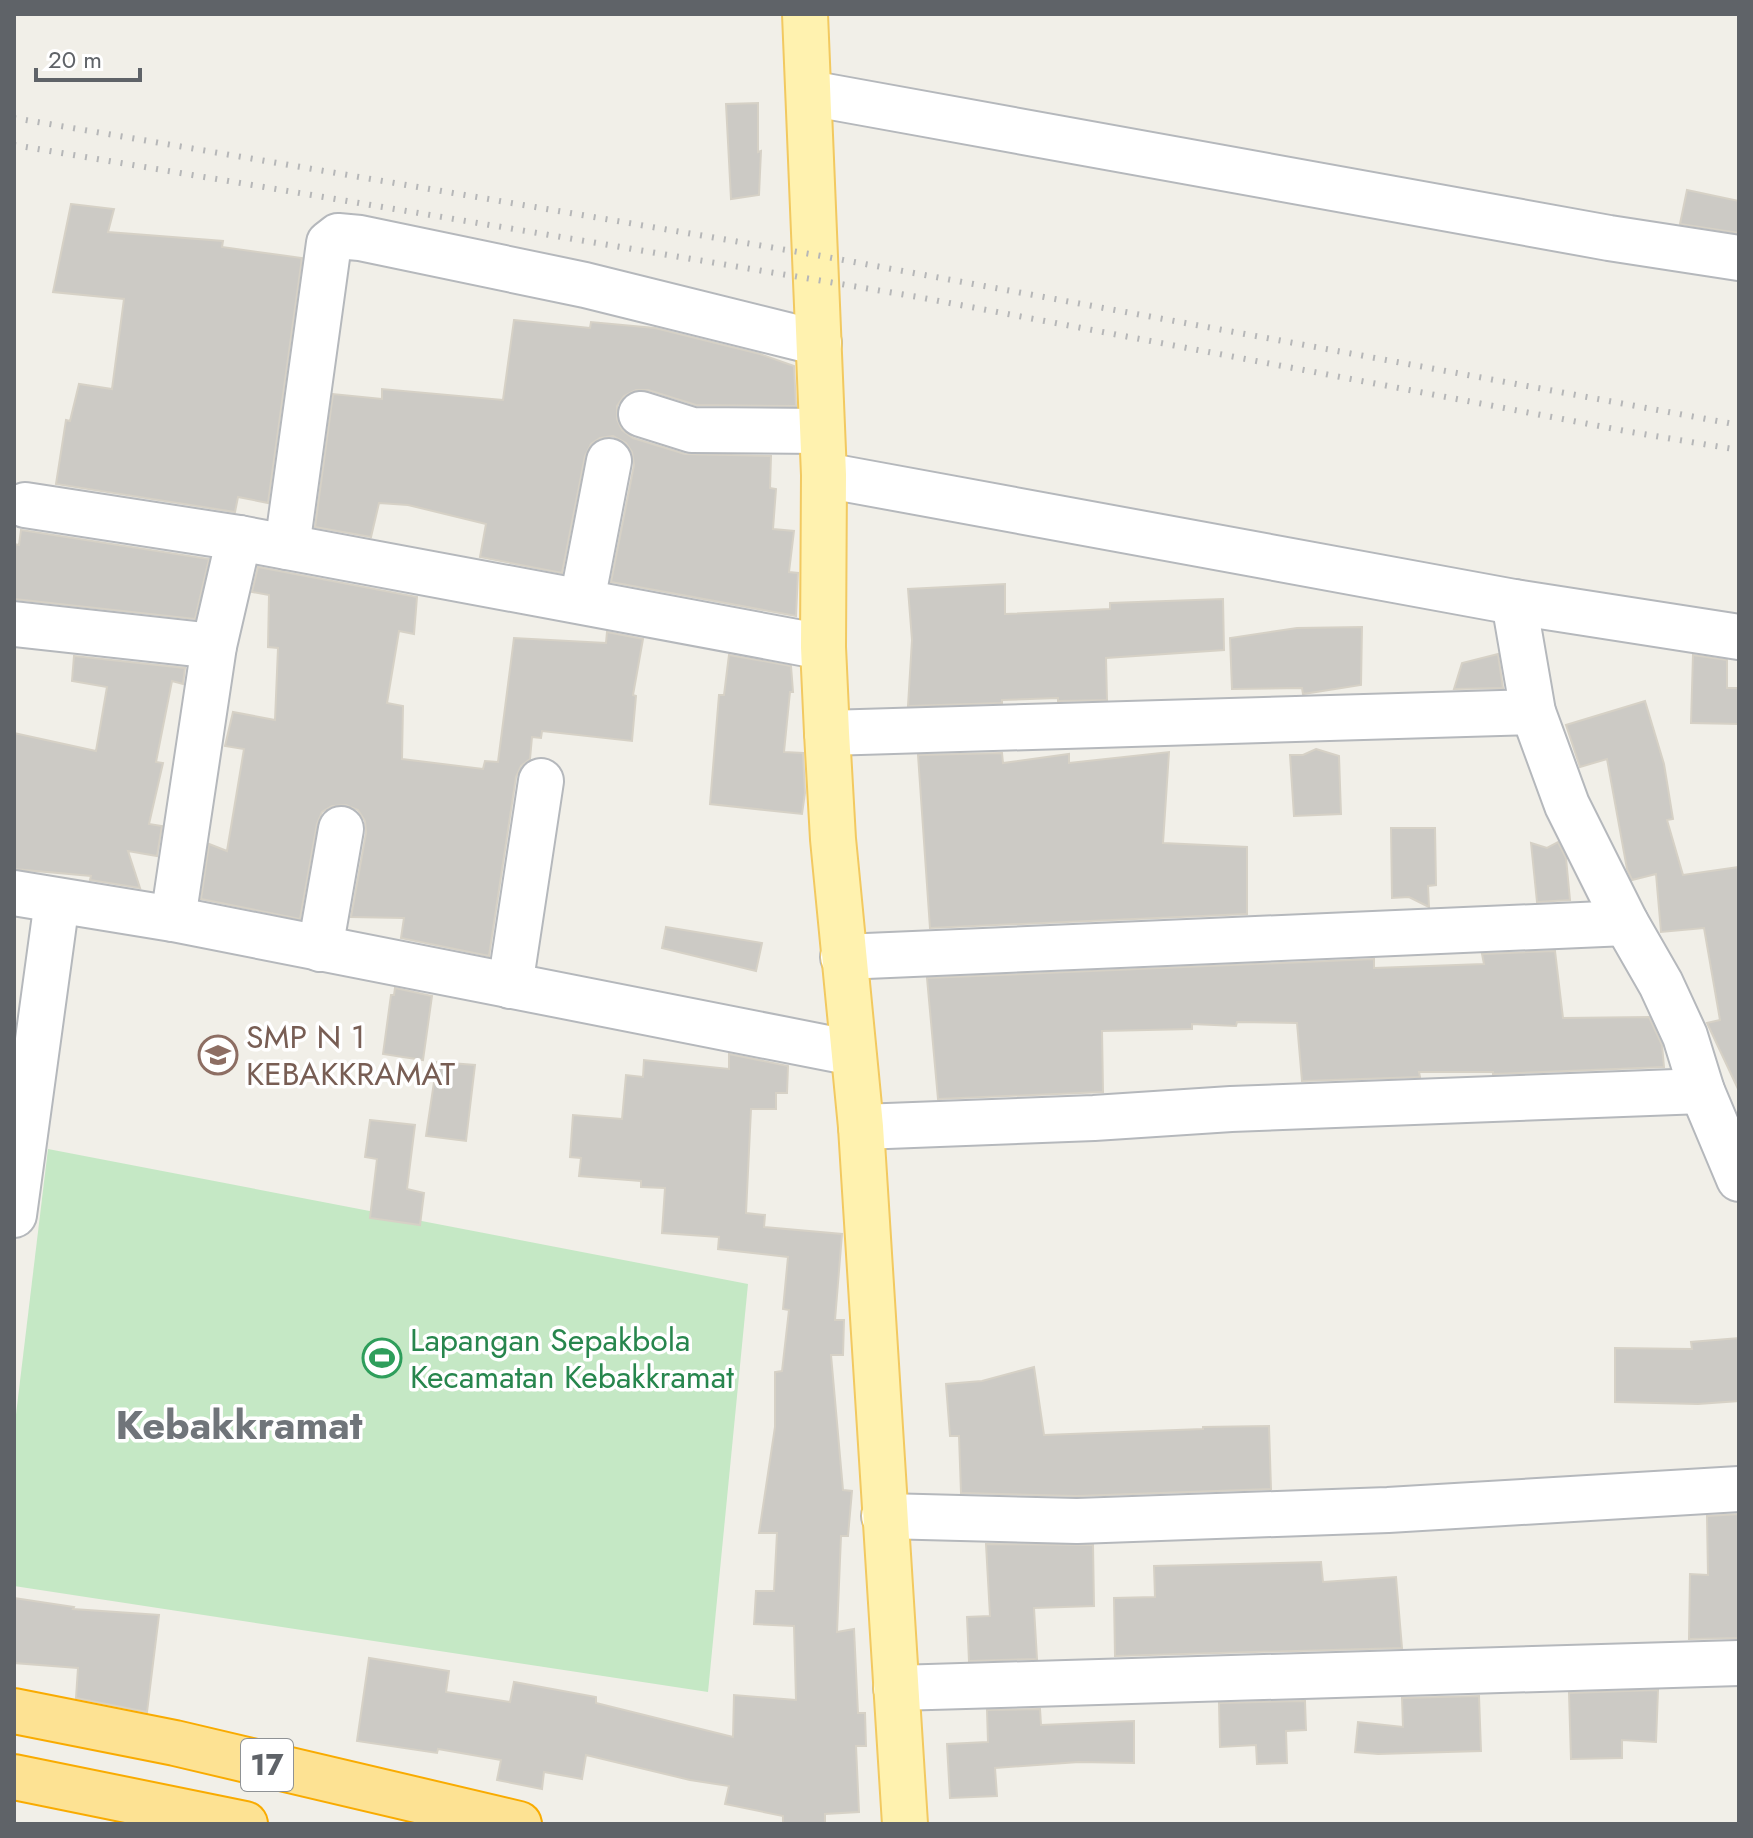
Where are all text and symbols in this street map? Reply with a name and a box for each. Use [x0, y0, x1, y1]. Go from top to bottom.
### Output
scale bar [36, 32, 140, 82]
text: 20 m [48, 42, 102, 77]
place label: SMP N 1 KEBAKKRAMAT [246, 1014, 455, 1097]
school or university icon: SMP N 1 KEBAKKRAMAT [197, 1034, 239, 1076]
place label: Lapangan Sepakbola Kecamatan Kebakkramat [410, 1317, 734, 1400]
sports icon: Lapangan Sepakbola Kecamatan Kebakkramat [361, 1337, 403, 1379]
district label: Kebakkramat [115, 1396, 363, 1454]
road number: 17 [241, 1739, 293, 1791]

